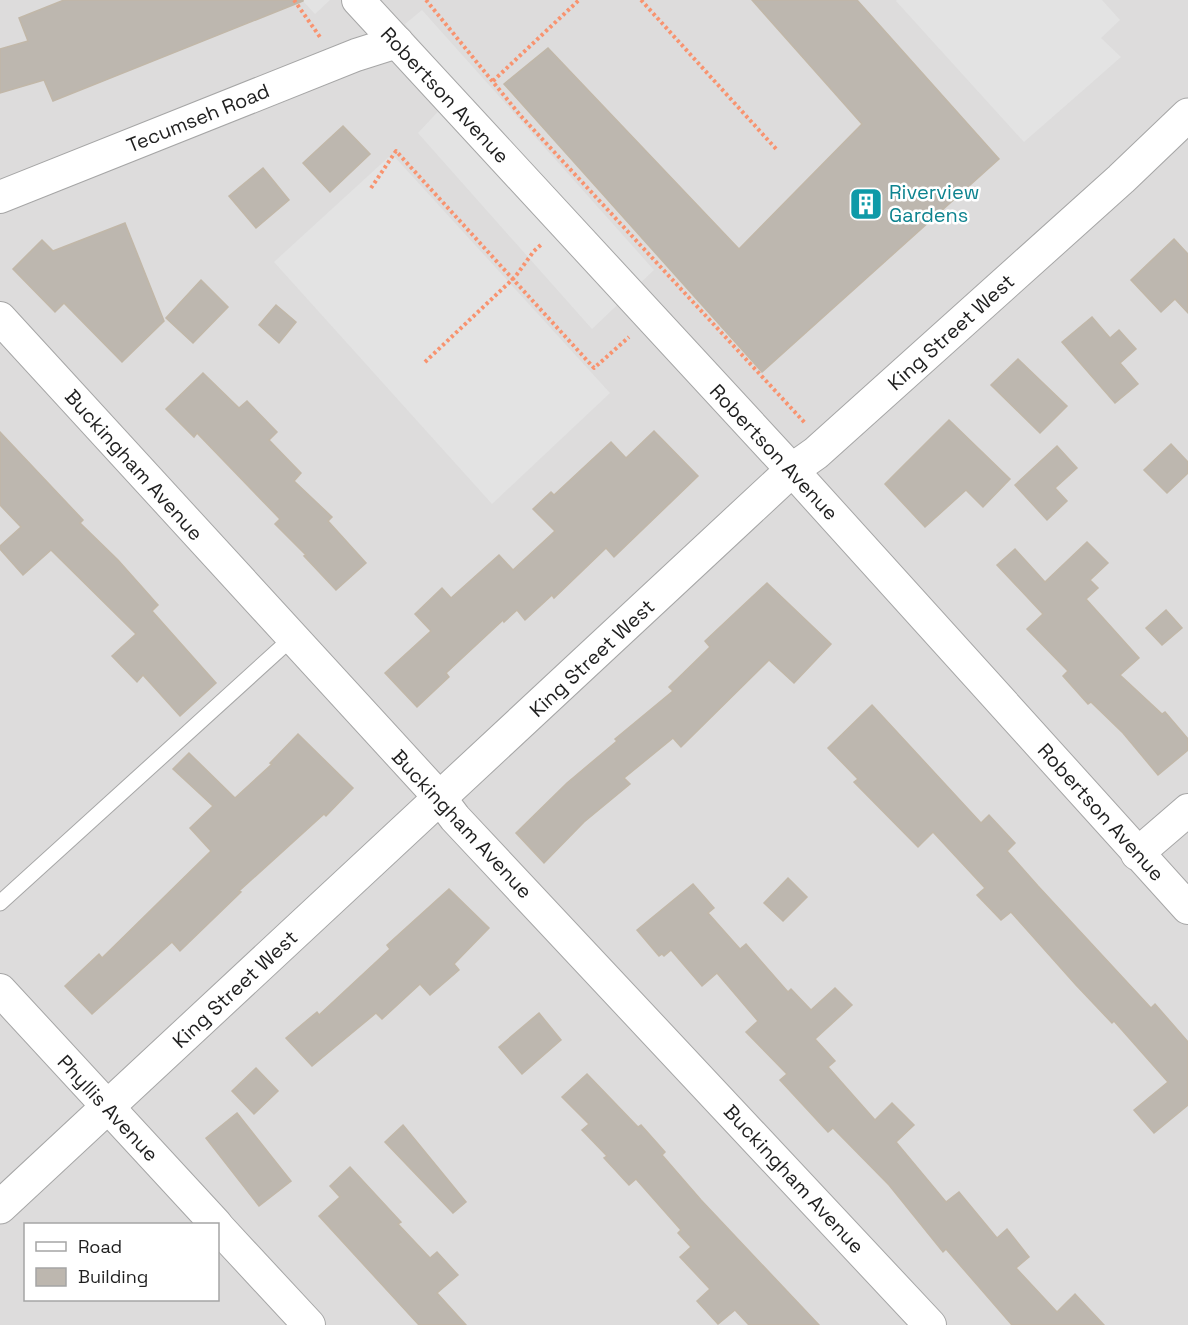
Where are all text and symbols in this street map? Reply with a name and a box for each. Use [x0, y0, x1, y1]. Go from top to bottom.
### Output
street label: Robertson Avenue [375, 21, 515, 169]
street label: Tecumseh Road [123, 77, 273, 159]
place label: Riverview Gardens [889, 179, 980, 228]
building icon: Riverview Gardens [848, 186, 884, 222]
street label: King Street West [882, 268, 1020, 396]
street label: Robertson Avenue [704, 378, 844, 526]
street label: Buckingham Avenue [59, 384, 209, 546]
street label: King Street West [524, 593, 660, 723]
street label: Robertson Avenue [1032, 737, 1170, 887]
street label: Buckingham Avenue [386, 744, 538, 904]
street label: King Street West [167, 924, 303, 1054]
street label: Phyllis Avenue [52, 1049, 164, 1167]
street label: Buckingham Avenue [718, 1099, 870, 1259]
legend [24, 1223, 219, 1301]
text: Road [78, 1235, 122, 1258]
text: Building [78, 1265, 148, 1288]

